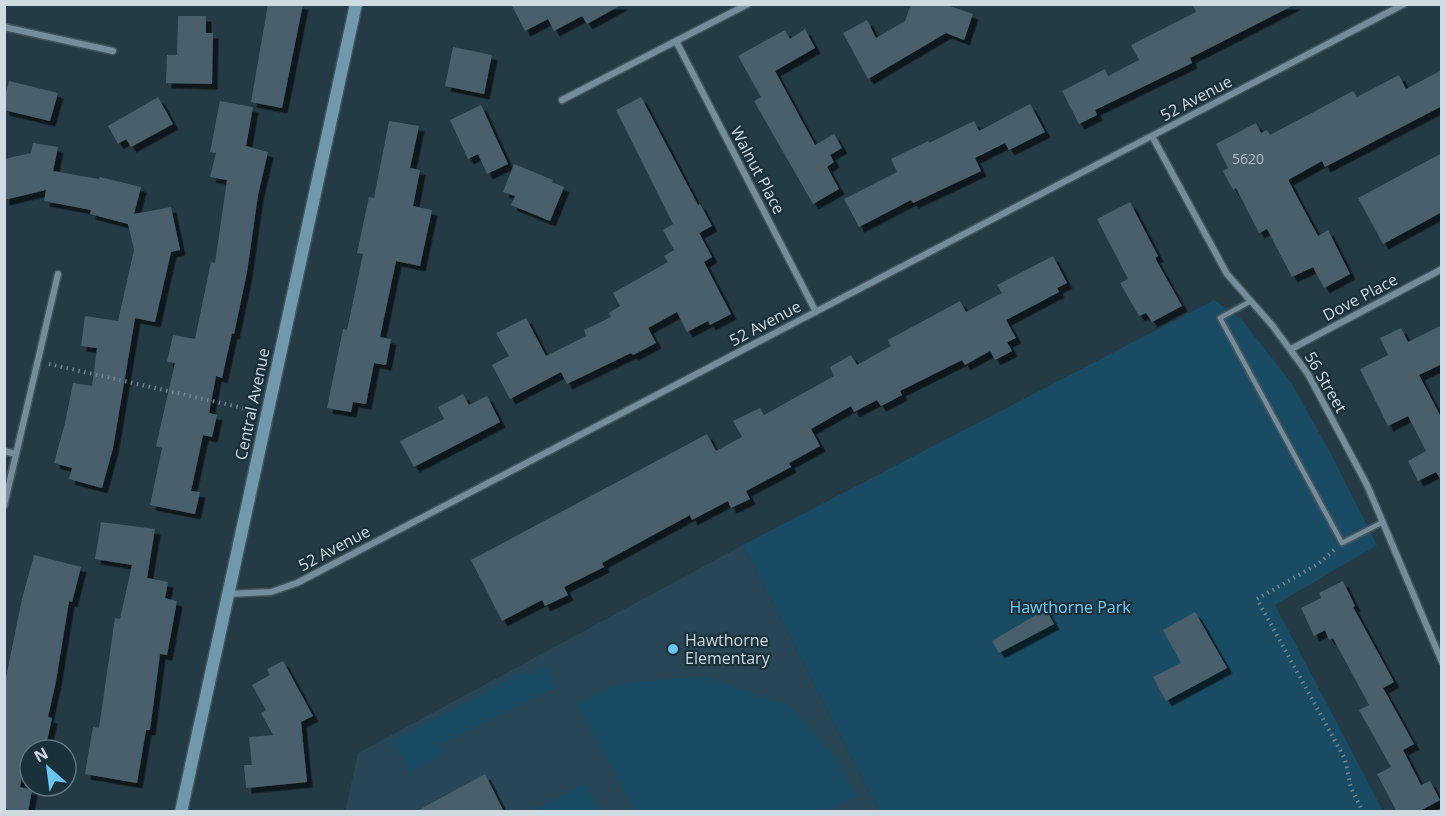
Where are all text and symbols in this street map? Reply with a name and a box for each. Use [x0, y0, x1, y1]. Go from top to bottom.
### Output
street label: 52 Avenue [1156, 70, 1236, 126]
street label: Walnut Place [726, 122, 790, 218]
house number: 5620 [1232, 149, 1264, 168]
street label: Dove Place [1319, 268, 1401, 326]
street label: 52 Avenue [725, 295, 805, 351]
street label: Central Avenue [229, 346, 275, 462]
street label: 56 Street [1300, 347, 1352, 417]
street label: 52 Avenue [294, 520, 374, 576]
park label: Hawthorne Park [1009, 596, 1131, 618]
place label: Hawthorne Elementary [685, 629, 771, 669]
marker: Hawthorne Elementary [666, 642, 680, 656]
north arrow [18, 738, 78, 798]
text: N [30, 742, 52, 768]

